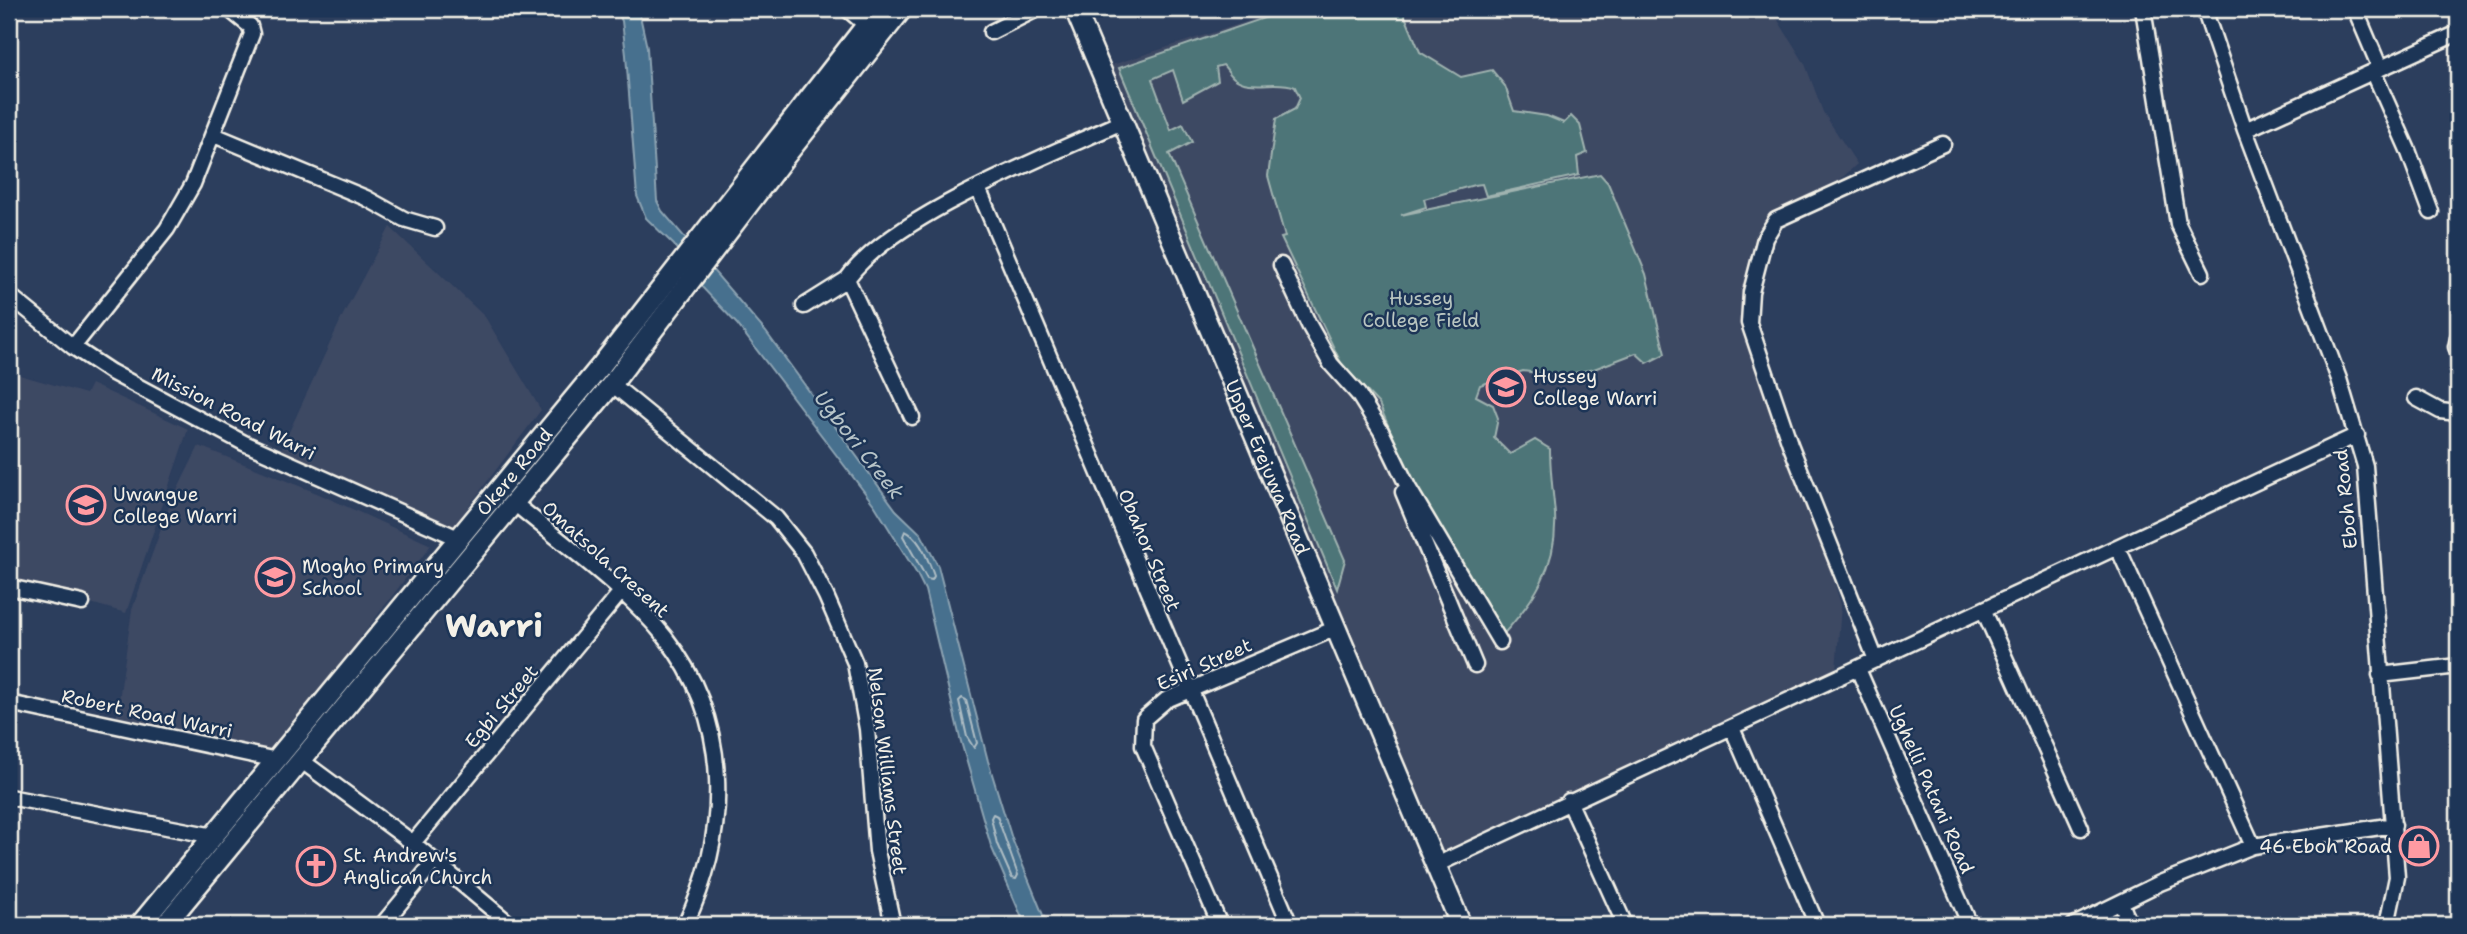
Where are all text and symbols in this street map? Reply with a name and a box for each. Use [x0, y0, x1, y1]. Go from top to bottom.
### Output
park label: Hussey College Field [1363, 286, 1479, 333]
street label: Mission Road Warri [147, 361, 320, 466]
place label: Hussey College Warri [1533, 364, 1657, 411]
school or university icon: Hussey College Warri [1485, 366, 1527, 408]
street label: Upper Erejuwa Road [1220, 376, 1316, 559]
water label: Ugbori Creek [808, 385, 910, 505]
street label: Okere Road [471, 422, 558, 521]
street label: Eboh Road [2328, 448, 2363, 550]
place label: Uwangue College Warri [113, 482, 237, 529]
school or university icon: Uwangue College Warri [65, 484, 107, 526]
street label: Obahor Street [1112, 485, 1187, 615]
street label: Omatsola Cresent [537, 495, 675, 623]
place label: Mogho Primary School [302, 554, 444, 601]
school or university icon: Mogho Primary School [254, 556, 296, 598]
district label: Warri [445, 603, 543, 648]
street label: Esiri Street [1153, 632, 1256, 697]
street label: Egbi Street [459, 659, 544, 753]
street label: Nelson Williams Street [862, 666, 913, 876]
street label: Robert Road Warri [59, 683, 235, 744]
street label: Ughelli Patani Road [1883, 701, 1980, 877]
shop icon: 46 Eboh Road [2398, 825, 2440, 867]
place label: 46 Eboh Road [2259, 834, 2392, 859]
place label: St. Andrew's Anglican Church [343, 843, 492, 890]
church icon: St. Andrew's Anglican Church [295, 845, 337, 887]

